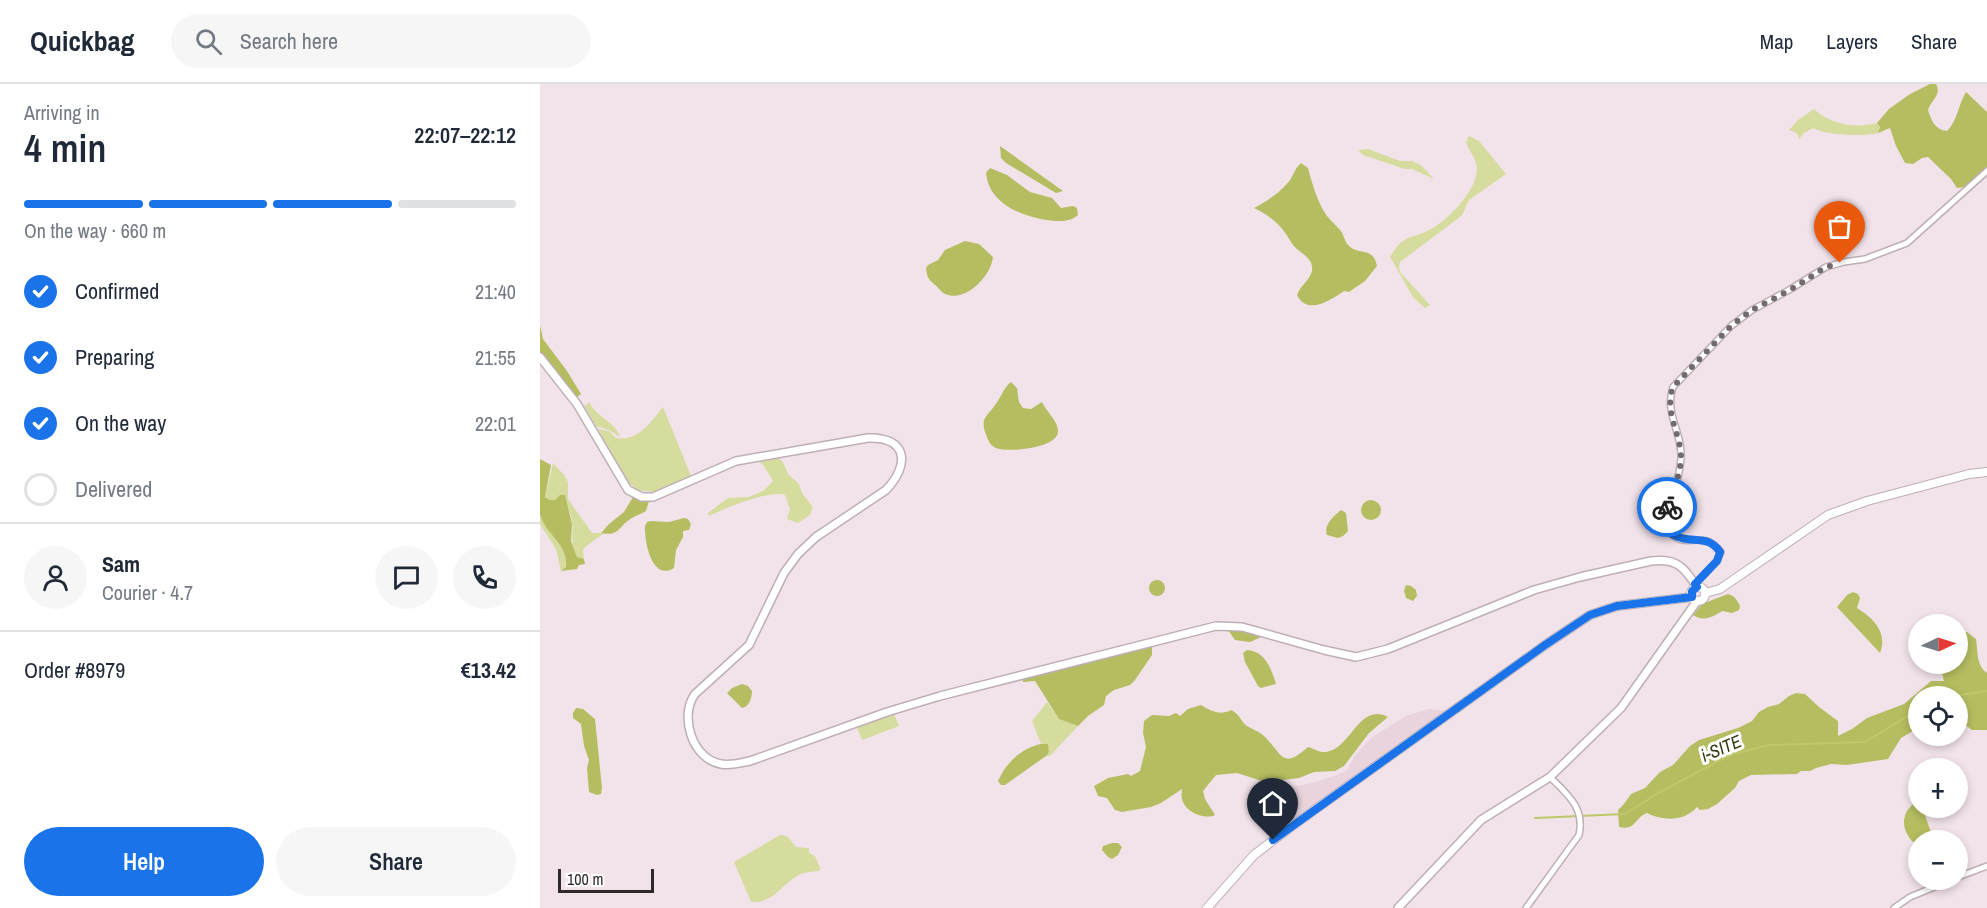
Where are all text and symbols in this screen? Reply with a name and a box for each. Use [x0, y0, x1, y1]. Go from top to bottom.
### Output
search box [171, 14, 591, 68]
text: Quickbag [30, 22, 135, 60]
icon: search [192, 25, 225, 58]
text: Search here [240, 26, 338, 56]
text: Map [1760, 27, 1793, 56]
text: Layers [1826, 27, 1878, 56]
text: Share [1911, 27, 1957, 56]
text: Arriving in [24, 99, 100, 126]
text: 22:07–22:12 [414, 120, 516, 150]
text: 4 min [24, 122, 106, 174]
pin [1814, 201, 1865, 263]
icon: bag [1823, 210, 1856, 243]
text: On the way · 660 m [24, 217, 166, 244]
icon: check [24, 275, 57, 308]
text: Confirmed [75, 276, 159, 306]
text: 21:40 [475, 278, 516, 305]
icon: check [24, 341, 57, 374]
text: Preparing [75, 342, 154, 372]
text: 21:55 [475, 344, 516, 371]
icon: check [24, 407, 57, 440]
text: On the way [75, 408, 166, 438]
text: 22:01 [475, 410, 516, 437]
text: Delivered [75, 474, 152, 504]
courier [1637, 477, 1697, 537]
icon: bike [1651, 491, 1684, 524]
button: person [24, 546, 87, 609]
button: chat [375, 546, 438, 609]
button: phone [453, 546, 516, 609]
text: Sam [102, 549, 140, 579]
text: Courier · 4.7 [102, 579, 193, 606]
north arrow [1908, 614, 1968, 674]
map controls [1908, 614, 1968, 890]
text: Order #8979 [24, 655, 125, 685]
text: €13.42 [461, 655, 516, 685]
button: locate [1908, 686, 1968, 746]
water label: i-SITE [1697, 728, 1745, 768]
button: + [1908, 758, 1968, 818]
pin [1247, 778, 1298, 840]
icon: home [1256, 787, 1289, 820]
button: Help [24, 827, 264, 896]
button: Share [276, 827, 516, 896]
button: − [1908, 830, 1968, 890]
scale bar [558, 866, 654, 894]
text: 100 m [567, 868, 603, 890]

